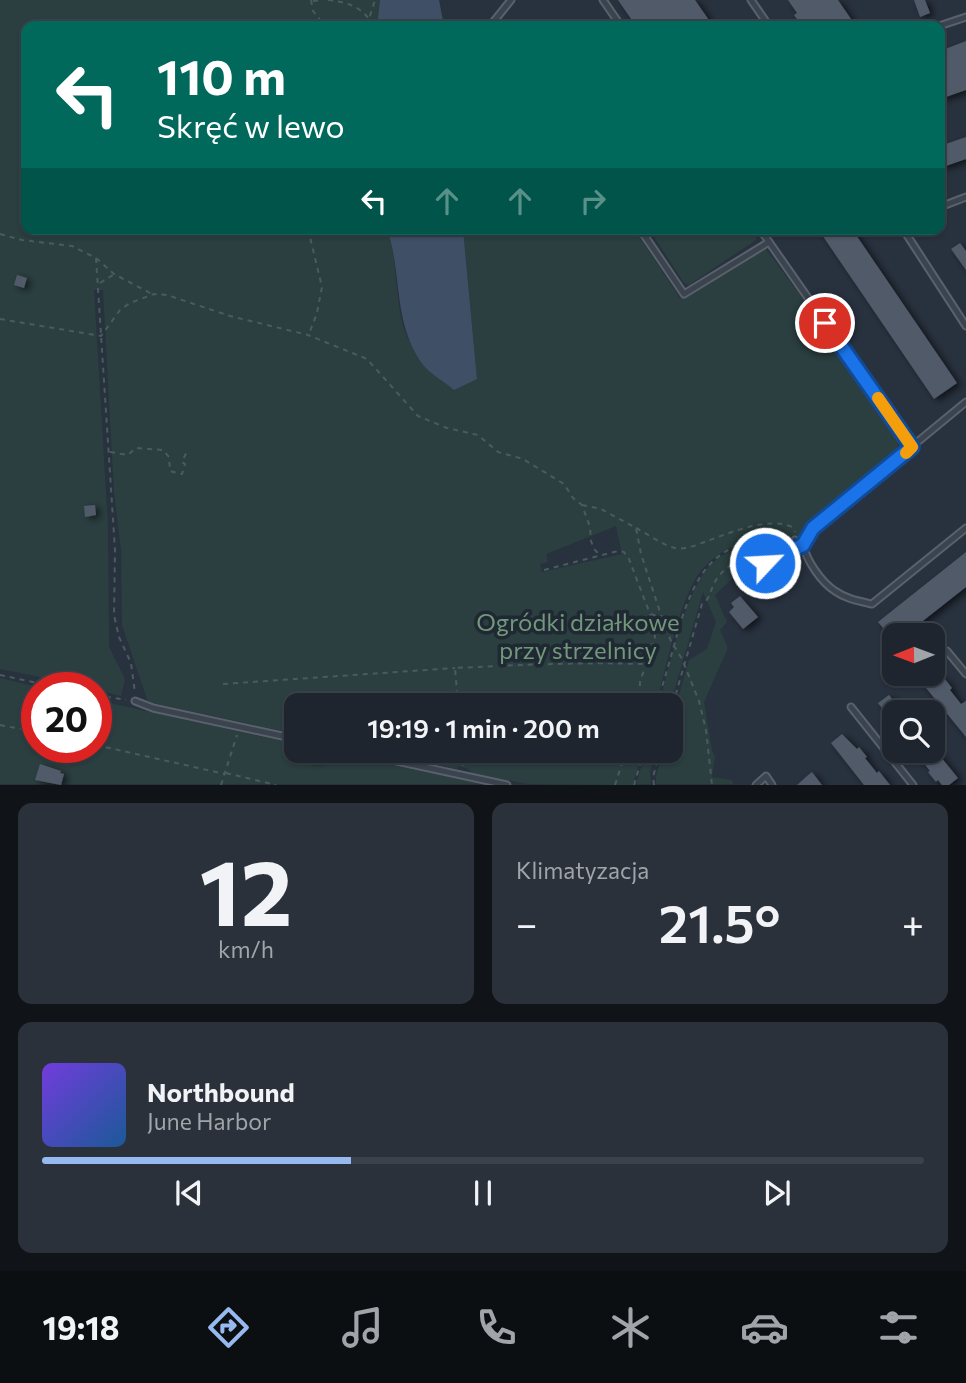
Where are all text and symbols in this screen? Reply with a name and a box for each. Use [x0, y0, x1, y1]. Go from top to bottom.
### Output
text: 110 m [157, 45, 286, 105]
icon: left [42, 49, 133, 140]
text: Skręć w lewo [157, 105, 345, 145]
icon: left [355, 182, 393, 220]
icon: ahead [428, 182, 466, 220]
icon: ahead [501, 182, 539, 220]
icon: right [574, 182, 612, 220]
pin [795, 293, 855, 353]
icon: arrive [806, 304, 844, 342]
position arrow [728, 526, 802, 600]
park label: Ogródki działkowe przy strzelnicy [476, 607, 680, 664]
north arrow [882, 623, 945, 686]
map controls [882, 623, 945, 763]
speed limit sign: 20 [21, 672, 112, 763]
button: search [882, 700, 945, 763]
text: 19:19 · 1 min · 200 m [367, 712, 600, 743]
text: 12 [200, 833, 292, 945]
text: Klimatyzacja [516, 856, 649, 884]
text: 21.5° [659, 890, 780, 954]
text: − [516, 899, 538, 946]
text: + [902, 899, 924, 946]
text: km/h [218, 935, 274, 963]
text: Northbound [147, 1076, 295, 1107]
text: June Harbor [147, 1107, 271, 1135]
icon: previous [170, 1174, 208, 1212]
icon: pause [464, 1174, 502, 1212]
icon: next [758, 1174, 796, 1212]
icon: directions [204, 1303, 253, 1352]
icon: music [338, 1303, 387, 1352]
icon: phone [472, 1303, 521, 1352]
icon: climate [606, 1303, 655, 1352]
icon: car [740, 1303, 789, 1352]
icon: filters [874, 1303, 923, 1352]
text: 19:18 [43, 1307, 119, 1347]

